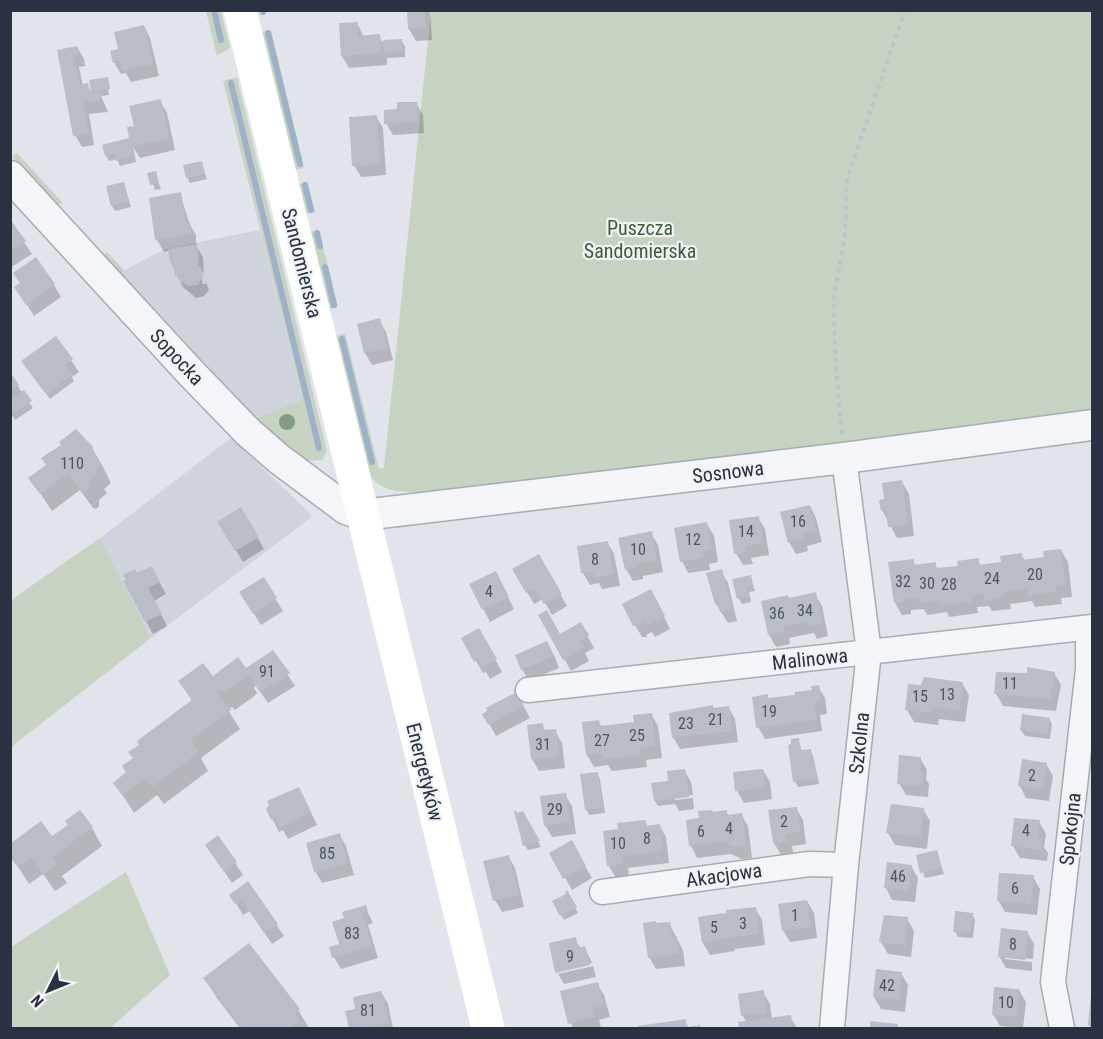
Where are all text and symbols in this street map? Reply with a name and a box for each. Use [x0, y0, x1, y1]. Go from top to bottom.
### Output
street label: Sandomierska [277, 206, 327, 320]
park label: Puszcza Sandomierska [584, 216, 696, 263]
street label: Sopocka [145, 324, 209, 390]
house number: 110 [60, 454, 84, 473]
street label: Sosnowa [691, 456, 765, 488]
house number: 16 [790, 512, 806, 531]
house number: 14 [738, 522, 754, 541]
house number: 12 [685, 530, 701, 549]
house number: 10 [630, 540, 646, 559]
house number: 8 [591, 550, 599, 569]
house number: 20 [1027, 565, 1043, 584]
house number: 24 [984, 569, 1000, 588]
house number: 32 [895, 572, 911, 591]
house number: 30 [919, 574, 935, 593]
house number: 28 [941, 575, 957, 594]
house number: 4 [485, 582, 493, 601]
house number: 34 [797, 601, 813, 620]
house number: 36 [769, 604, 785, 623]
street label: Malinowa [771, 643, 849, 675]
house number: 91 [259, 662, 275, 681]
house number: 11 [1002, 674, 1018, 693]
house number: 13 [939, 685, 955, 704]
house number: 15 [912, 687, 928, 706]
house number: 19 [761, 702, 777, 721]
house number: 21 [708, 710, 724, 729]
street label: Szkolna [844, 711, 874, 775]
house number: 23 [678, 714, 694, 733]
street label: Energetyków [401, 720, 449, 824]
house number: 25 [629, 726, 645, 745]
house number: 27 [594, 731, 610, 750]
house number: 31 [535, 735, 551, 754]
house number: 2 [1028, 766, 1036, 785]
street label: Spokojna [1054, 791, 1086, 867]
house number: 29 [547, 800, 563, 819]
house number: 2 [780, 812, 788, 831]
house number: 4 [725, 819, 733, 838]
house number: 4 [1022, 821, 1030, 840]
house number: 6 [697, 822, 705, 841]
house number: 8 [643, 829, 651, 848]
house number: 10 [610, 834, 626, 853]
house number: 85 [319, 844, 335, 863]
street label: Akacjowa [684, 858, 764, 892]
house number: 46 [890, 867, 906, 886]
house number: 6 [1011, 879, 1019, 898]
house number: 1 [791, 906, 799, 925]
house number: 3 [739, 914, 747, 933]
house number: 5 [710, 918, 718, 937]
house number: 83 [344, 924, 360, 943]
house number: 8 [1009, 935, 1017, 954]
house number: 9 [566, 947, 574, 966]
north arrow [18, 961, 78, 1021]
house number: 42 [879, 976, 895, 995]
text: N [27, 991, 48, 1011]
house number: 10 [998, 993, 1014, 1012]
house number: 81 [360, 1001, 376, 1020]

